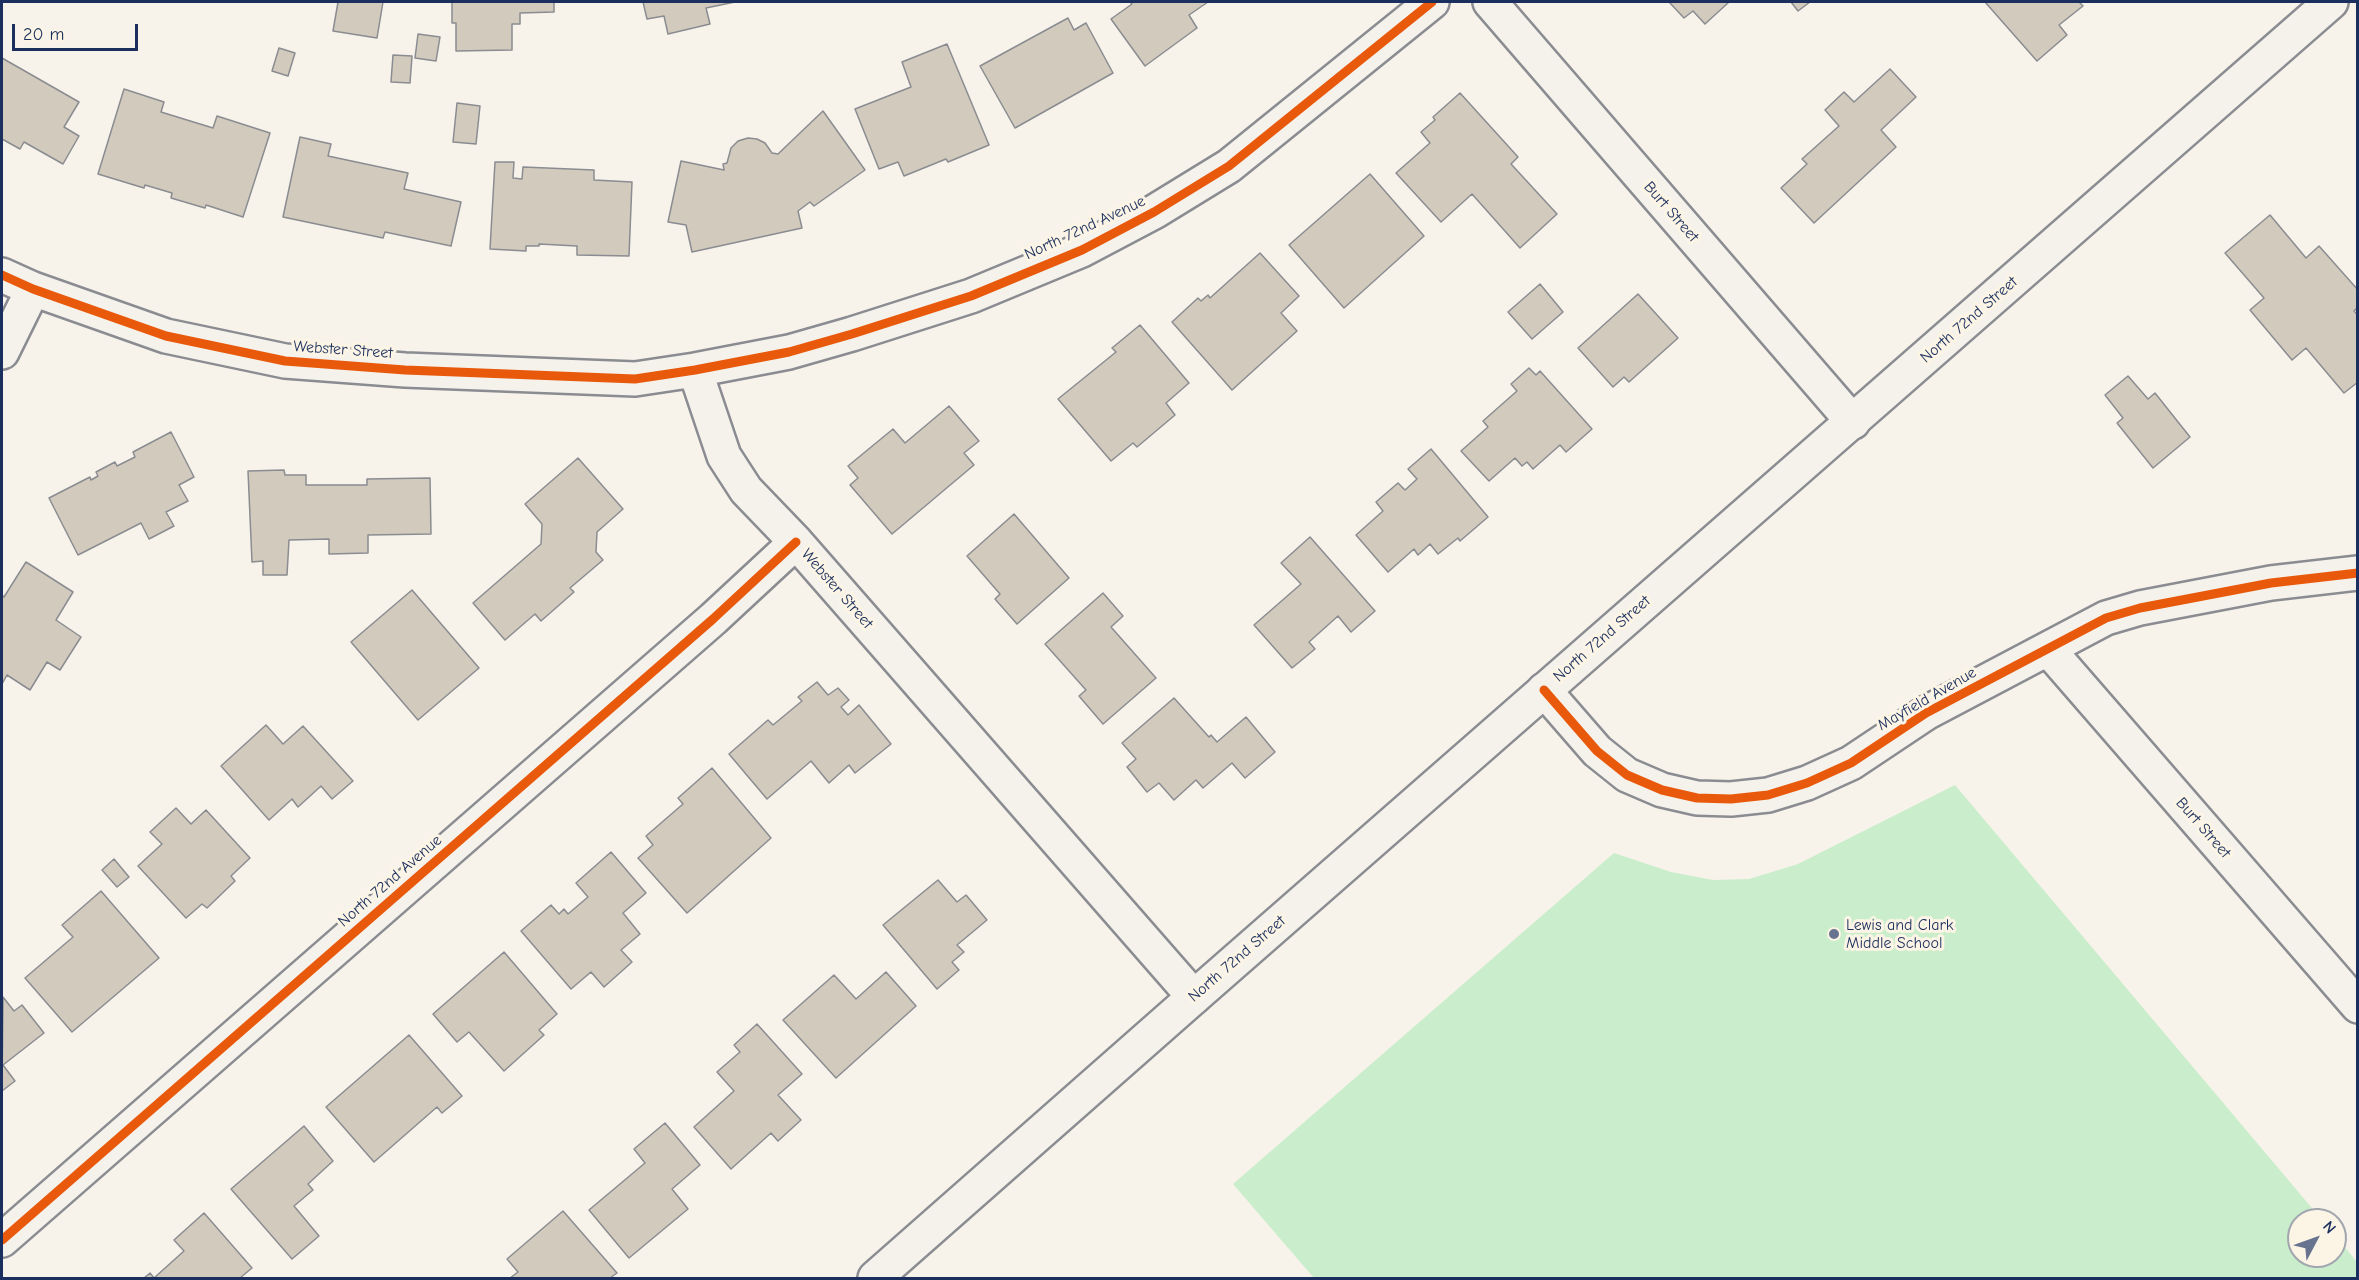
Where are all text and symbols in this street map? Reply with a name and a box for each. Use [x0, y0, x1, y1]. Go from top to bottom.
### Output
scale bar [15, 12, 141, 50]
text: 20 m [23, 24, 64, 45]
street label: Burt Street [1639, 178, 1703, 246]
street label: North 72nd Avenue [1022, 192, 1148, 264]
street label: North 72nd Street [1916, 273, 2022, 367]
street label: Webster Street [293, 337, 393, 363]
street label: Webster Street [797, 545, 877, 633]
street label: North 72nd Street [1549, 592, 1655, 686]
street label: Mayfield Avenue [1874, 663, 1980, 735]
street label: Burt Street [2171, 794, 2235, 862]
street label: North 72nd Avenue [334, 831, 446, 931]
street label: North 72nd Street [1184, 912, 1290, 1006]
place label: Lewis and Clark Middle School [1846, 915, 1954, 953]
marker: Lewis and Clark Middle School [1827, 927, 1841, 941]
north arrow [2287, 1208, 2347, 1268]
text: N [2319, 1218, 2339, 1237]

